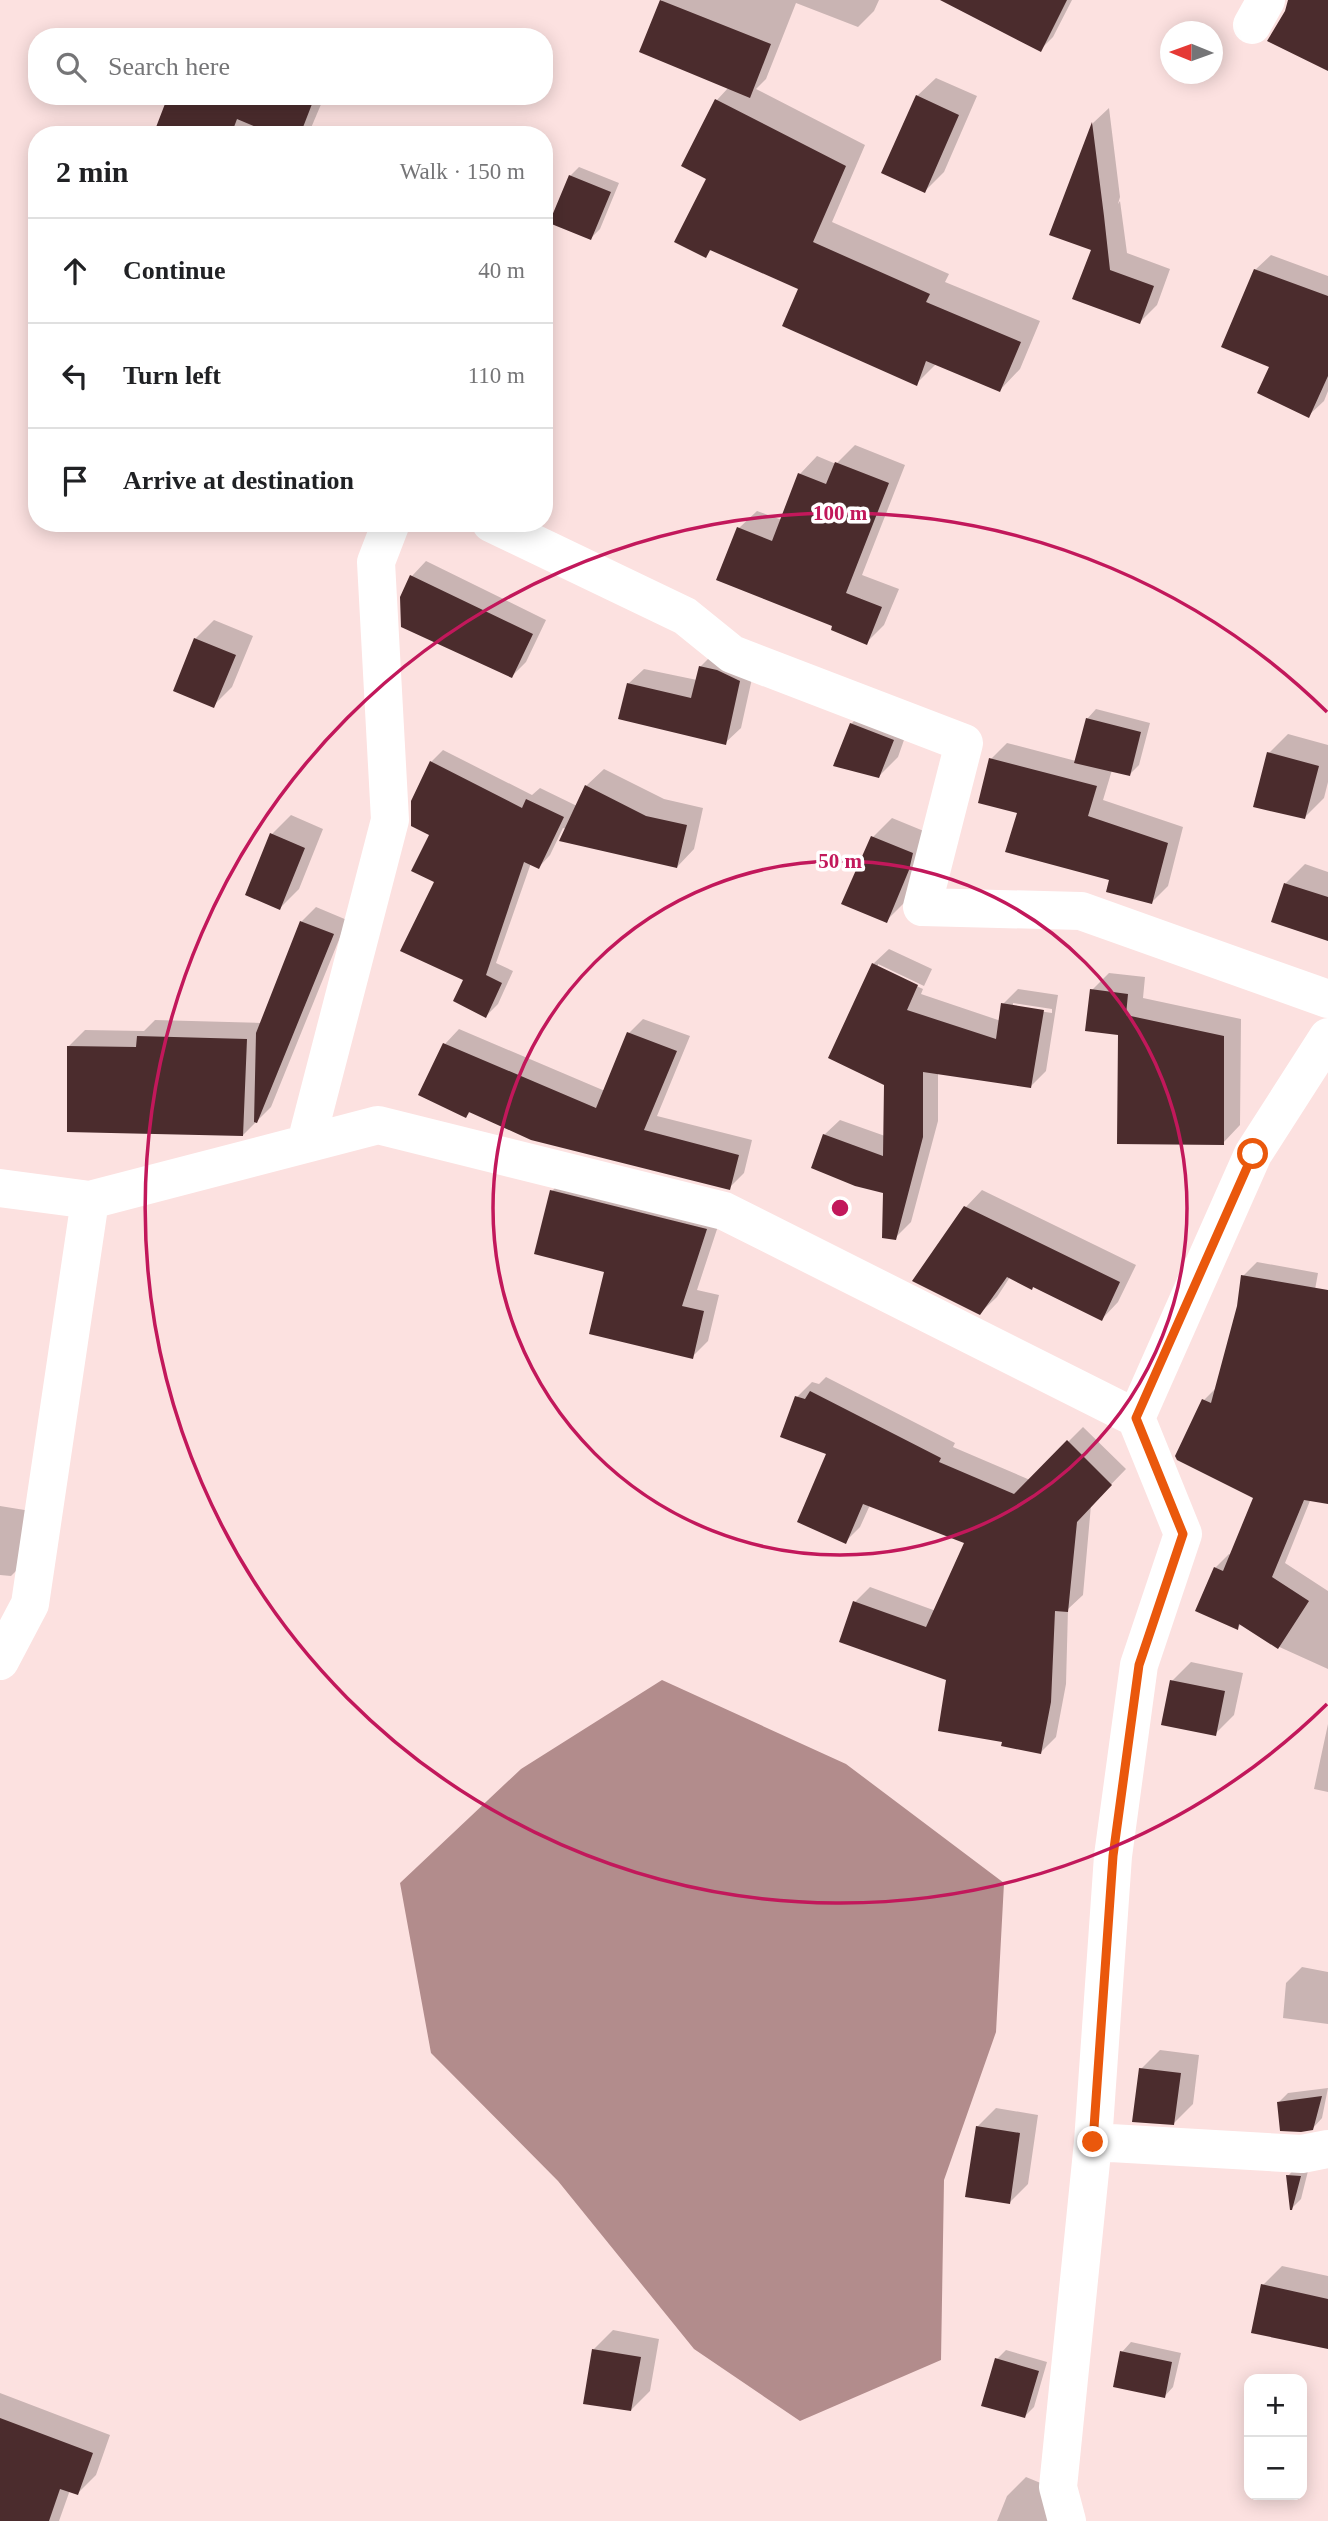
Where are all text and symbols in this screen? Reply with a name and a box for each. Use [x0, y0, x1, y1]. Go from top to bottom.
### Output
north arrow [1160, 21, 1223, 84]
search box [28, 28, 553, 105]
icon: search [52, 48, 90, 86]
text: Search here [108, 52, 230, 81]
text: 2 min [56, 155, 129, 188]
text: Walk · 150 m [400, 159, 525, 184]
icon: ahead [56, 252, 94, 290]
text: Continue [123, 256, 226, 285]
text: 40 m [478, 258, 525, 283]
icon: left [56, 357, 94, 395]
text: Turn left [123, 361, 221, 390]
text: 110 m [468, 363, 525, 388]
icon: arrive [56, 462, 94, 500]
text: Arrive at destination [123, 466, 354, 495]
text: 100 m [813, 501, 868, 525]
text: 50 m [818, 849, 862, 873]
route start [1237, 1138, 1268, 1169]
centre of rings [828, 1196, 852, 1220]
route end [1077, 2126, 1108, 2157]
map controls [1244, 2374, 1307, 2500]
button: + [1244, 2374, 1307, 2437]
button: − [1244, 2437, 1307, 2500]

